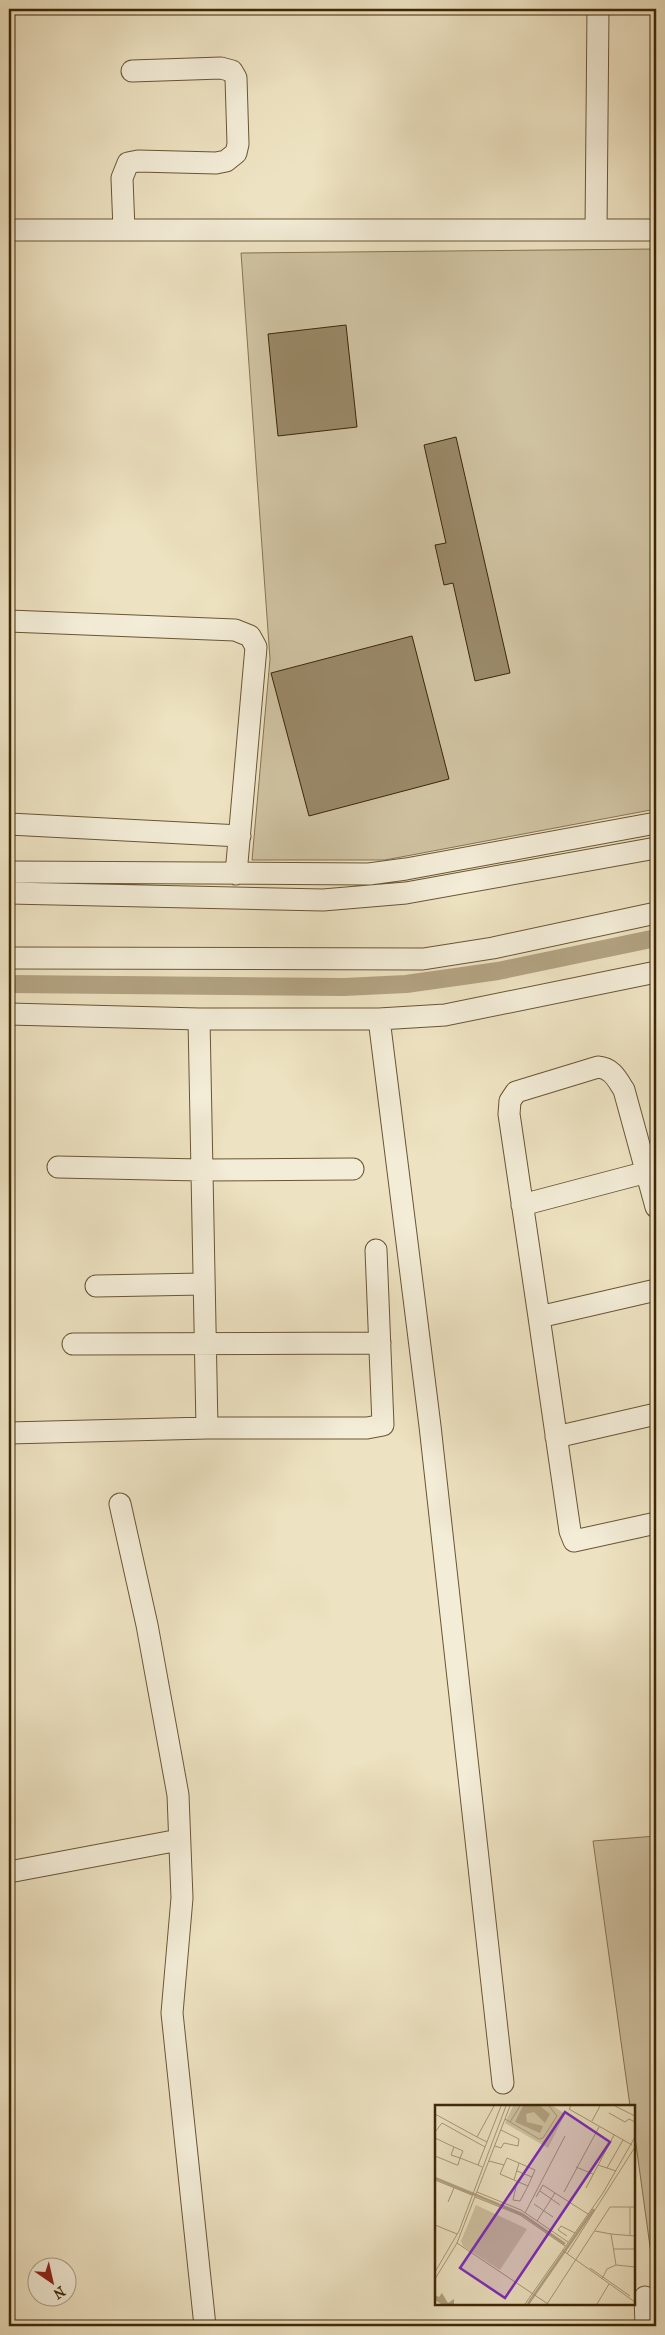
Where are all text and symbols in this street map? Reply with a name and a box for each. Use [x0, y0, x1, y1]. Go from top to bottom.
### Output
inset map [435, 2105, 635, 2305]
north arrow [28, 2258, 78, 2308]
text: N [50, 2282, 68, 2303]

